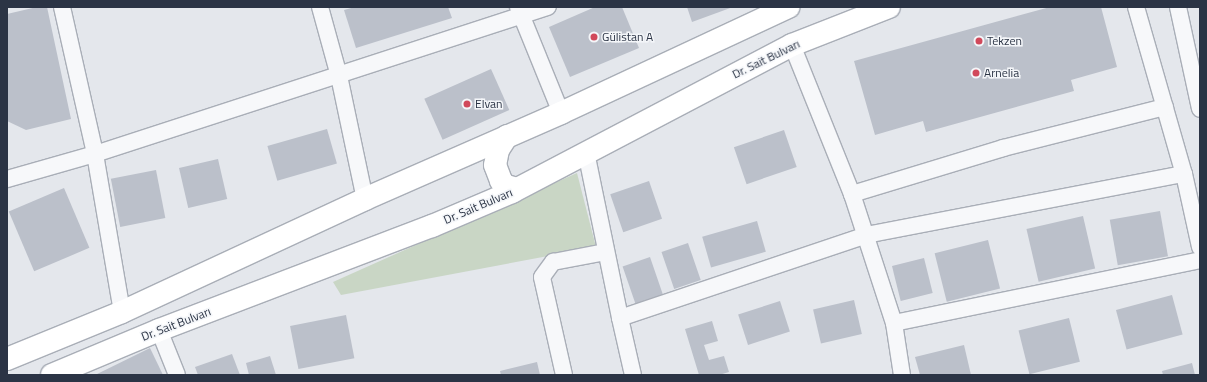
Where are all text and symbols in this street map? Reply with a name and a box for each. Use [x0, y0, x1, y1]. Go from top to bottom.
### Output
place label: Gülistan A [602, 30, 653, 44]
marker: Gülistan A [589, 32, 599, 42]
place label: Tekzen [987, 34, 1022, 48]
street label: Dr. Sait Bulvarı [730, 36, 802, 82]
marker: Tekzen [974, 36, 984, 46]
place label: Arnelia [984, 66, 1019, 80]
marker: Arnelia [971, 68, 981, 78]
place label: Elvan [475, 97, 503, 111]
marker: Elvan [462, 99, 472, 109]
street label: Dr. Sait Bulvarı [441, 185, 515, 227]
street label: Dr. Sait Bulvarı [139, 304, 213, 344]

